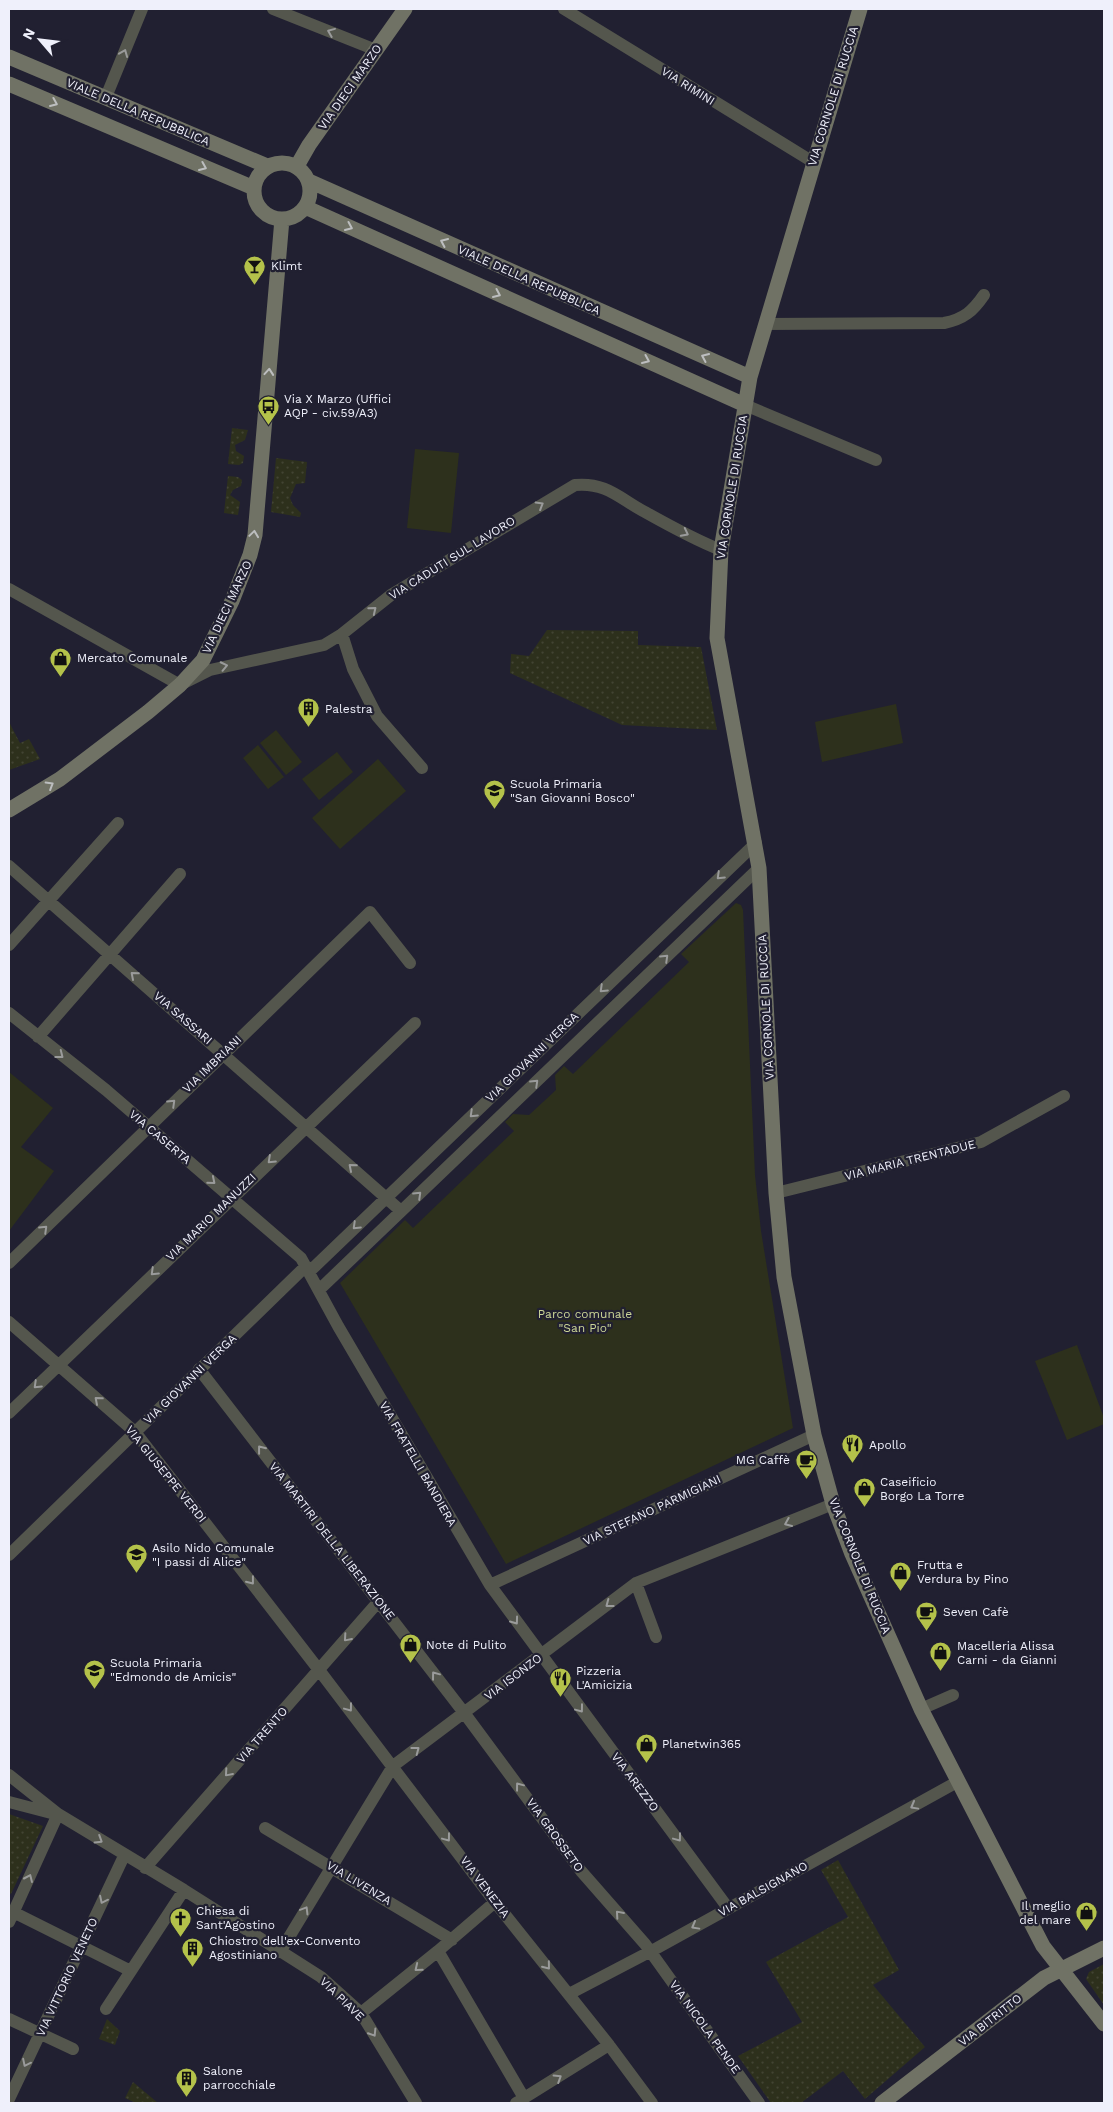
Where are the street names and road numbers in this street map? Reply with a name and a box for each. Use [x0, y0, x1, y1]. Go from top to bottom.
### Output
street label: VIA CORNOLE DI RUCCIA [805, 24, 861, 168]
street label: VIA DIECI MARZO [315, 42, 385, 132]
street label: VIA RIMINI [659, 64, 717, 108]
street label: VIALE DELLA REPUBBLICA [64, 75, 212, 149]
street label: VIALE DELLA REPUBBLICA [456, 242, 602, 318]
street label: VIA CORNOLE DI RUCCIA [714, 414, 750, 560]
street label: VIA CADUTI SUL LAVORO [386, 513, 518, 603]
street label: VIA DIECI MARZO [199, 558, 255, 656]
street label: VIA CORNOLE DI RUCCIA [755, 934, 777, 1080]
street label: VIA SASSARI [151, 989, 215, 1047]
street label: VIA GIOVANNI VERGA [483, 1009, 581, 1105]
street label: VIA IMBRIANI [180, 1032, 244, 1096]
street label: VIA CASERTA [126, 1107, 194, 1167]
street label: VIA MARIA TRENTADUE [843, 1137, 977, 1183]
street label: VIA MARIO MANUZZI [163, 1170, 259, 1264]
street label: VIA GIOVANNI VERGA [141, 1331, 239, 1427]
street label: VIA FRATELLI BANDIERA [376, 1399, 460, 1529]
street label: VIA GIUSEPPE VERDI [123, 1423, 209, 1525]
street label: VIA MARTIRI DELLA LIBERAZIONE [266, 1459, 398, 1623]
street label: VIA STEFANO PARMIGIANI [581, 1472, 723, 1548]
street label: VIA CORNOLE DI RUCCIA [826, 1496, 894, 1636]
street label: VIA ISONZO [482, 1651, 544, 1703]
street label: VIA TRENTO [234, 1704, 290, 1766]
street label: VIA AREZZO [608, 1750, 662, 1814]
street label: VIA GROSSETO [524, 1796, 586, 1874]
street label: VIA VENEZIA [457, 1853, 513, 1921]
street label: VIA LIVENZA [324, 1858, 394, 1908]
street label: VIA BALSIGNANO [716, 1859, 810, 1919]
street label: VIA VITTORIO VENETO [33, 1916, 101, 2038]
street label: VIA PIAVE [317, 1974, 367, 2024]
street label: VIA NICOLA PENDE [667, 1978, 744, 2076]
street label: VIA BITRITTO [956, 1991, 1024, 2049]

